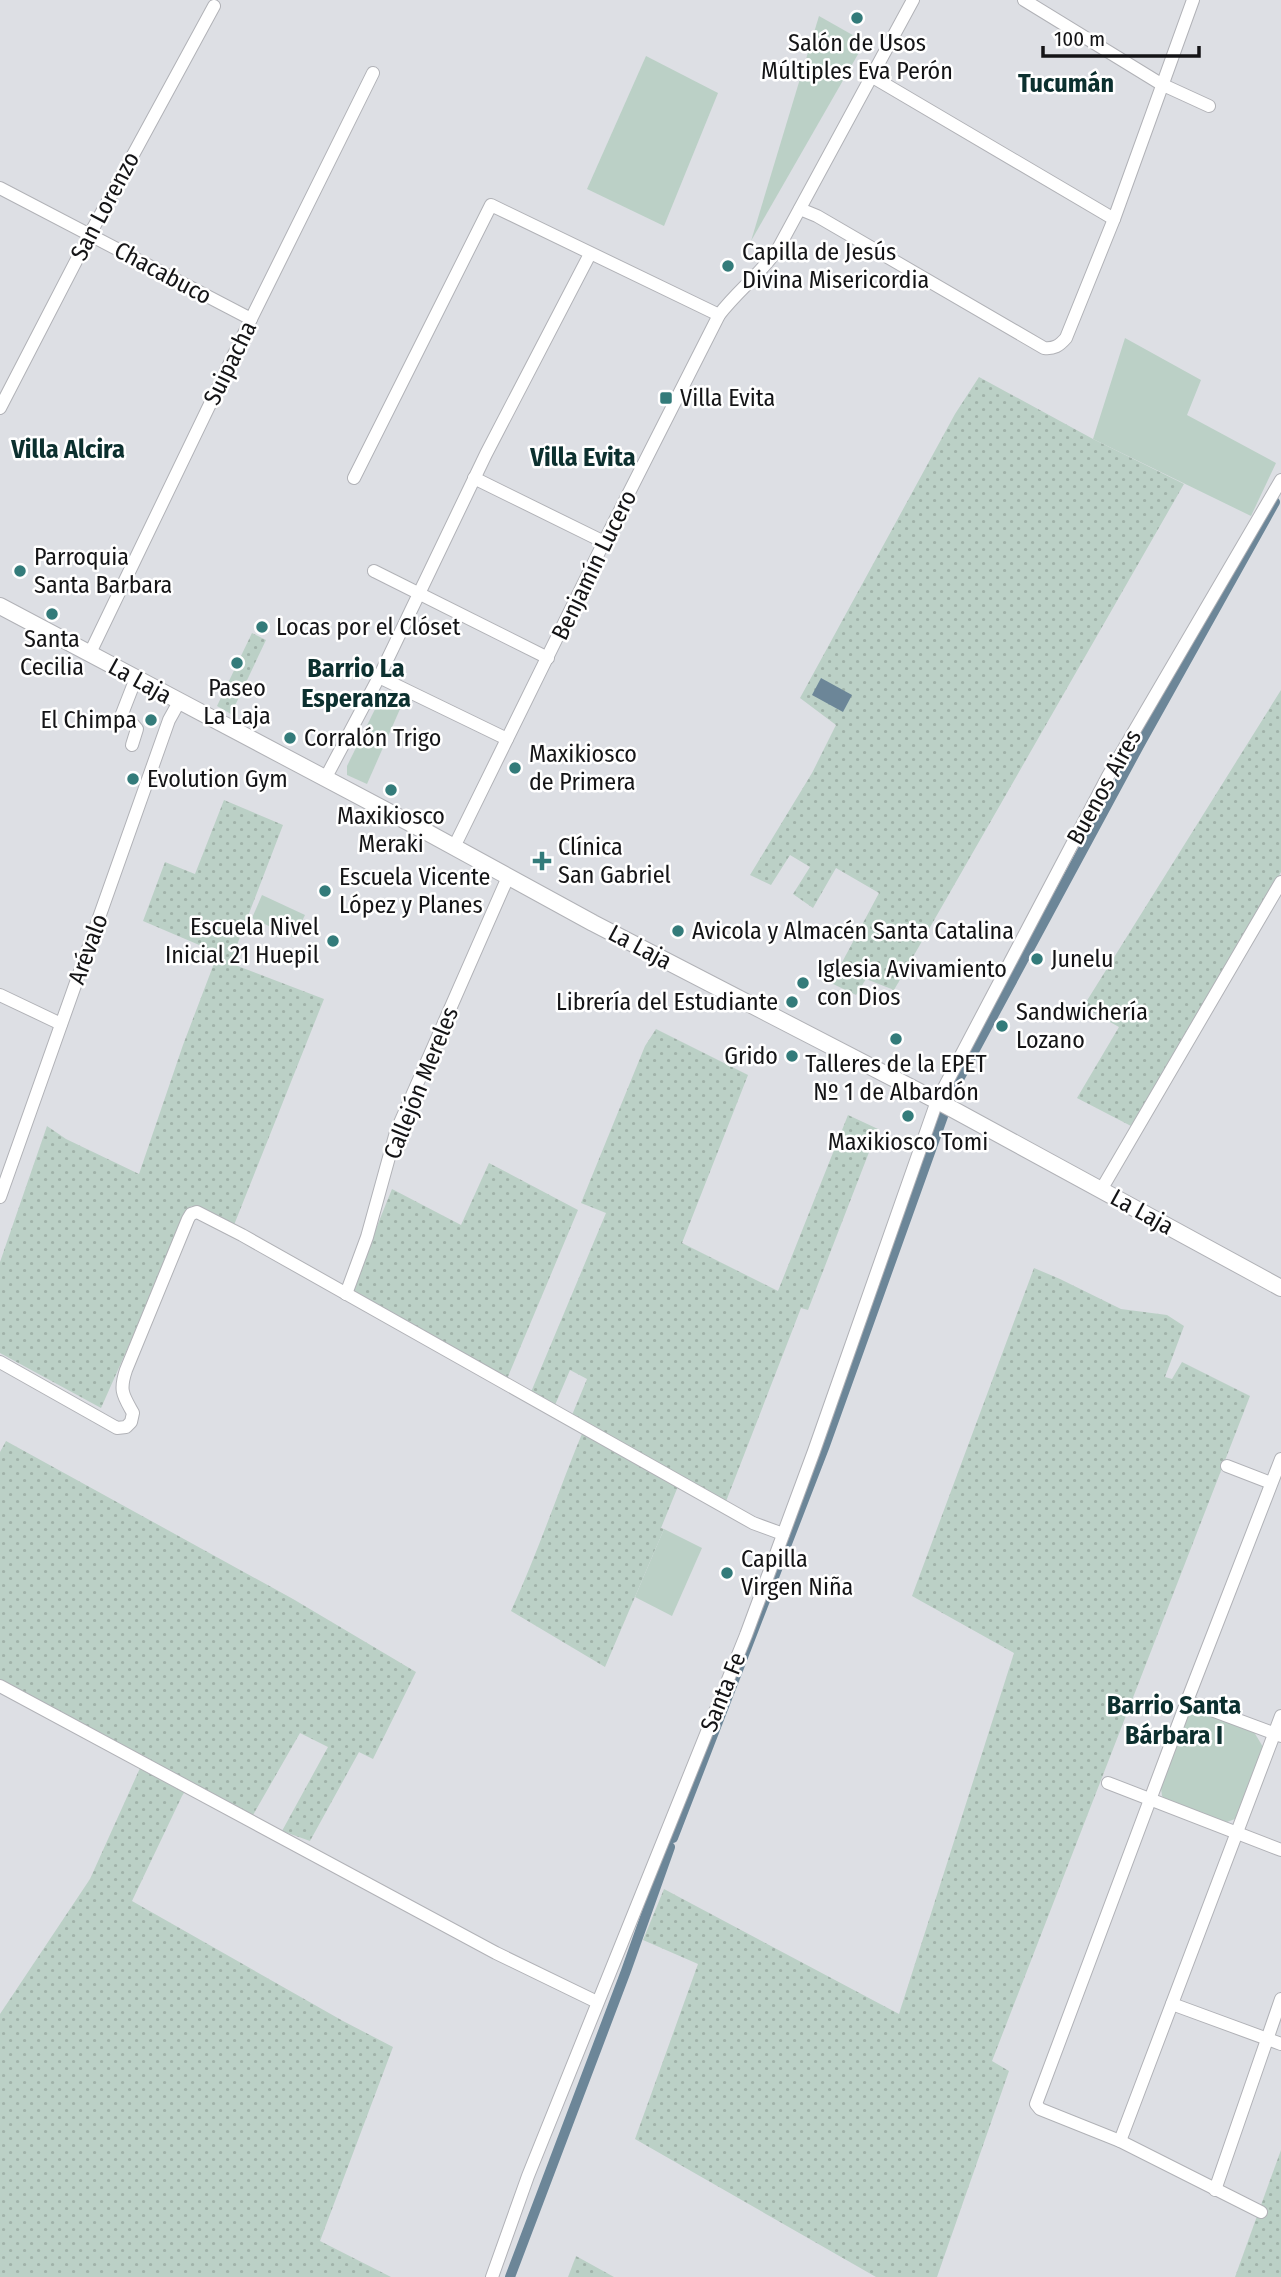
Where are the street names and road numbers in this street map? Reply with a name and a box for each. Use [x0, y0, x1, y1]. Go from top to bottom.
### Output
street label: San Lorenzo [65, 147, 145, 265]
street label: Chacabuco [110, 236, 216, 310]
street label: Suipacha [198, 317, 262, 409]
street label: Benjamín Lucero [546, 486, 642, 644]
street label: La Laja [104, 652, 176, 710]
street label: Buenos Aires [1061, 725, 1147, 849]
street label: Arévalo [62, 910, 114, 988]
street label: La Laja [604, 919, 676, 975]
street label: Callejón Mereles [378, 1003, 464, 1163]
street label: La Laja [1106, 1183, 1178, 1241]
street label: Santa Fe [694, 1648, 752, 1736]

